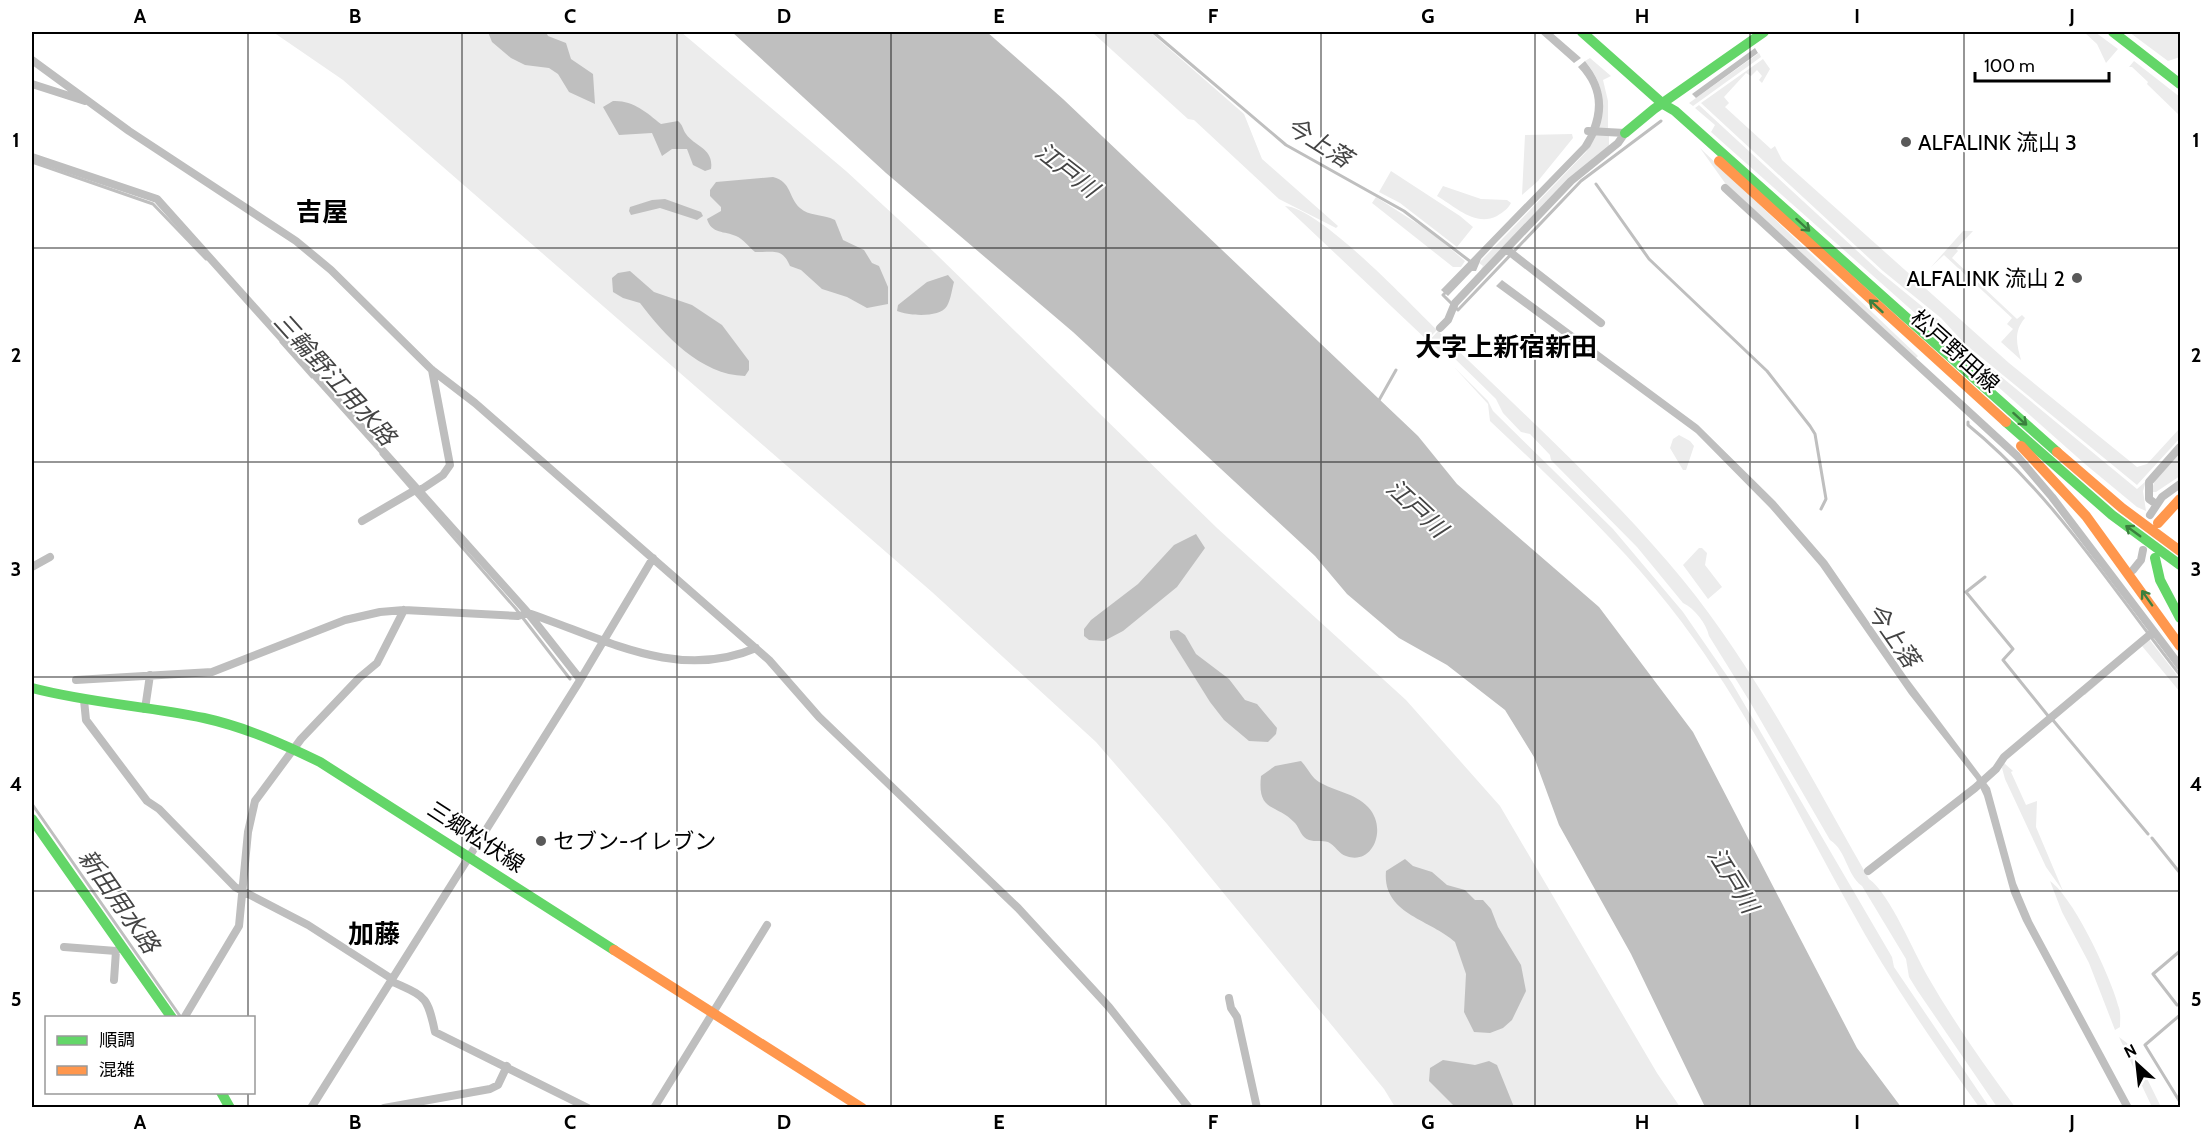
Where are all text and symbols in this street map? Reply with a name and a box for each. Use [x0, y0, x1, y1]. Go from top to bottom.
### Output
text: A [134, 4, 147, 28]
text: B [349, 4, 361, 28]
text: C [564, 4, 576, 28]
text: D [777, 4, 791, 28]
text: E [993, 4, 1005, 28]
text: F [1208, 4, 1219, 28]
text: G [1421, 4, 1435, 28]
text: H [1635, 4, 1649, 28]
text: I [1854, 4, 1860, 28]
text: J [2068, 4, 2075, 28]
scale bar [1975, 45, 2108, 83]
text: 100 m [1984, 55, 2035, 77]
water label: 今上落 [1281, 111, 1361, 175]
text: 1 [12, 128, 20, 152]
text: 1 [2192, 128, 2200, 152]
place label: ALFALINK 流山 3 [1918, 129, 2077, 156]
marker: ALFALINK 流山 3 [1899, 135, 1913, 149]
water label: 江戸川 [1030, 136, 1107, 205]
district label: 吉屋 [296, 196, 348, 228]
one-way arrow [1795, 218, 1810, 232]
place label: ALFALINK 流山 2 [1907, 265, 2065, 292]
marker: ALFALINK 流山 2 [2070, 271, 2084, 285]
one-way arrow [1868, 299, 1883, 313]
street label: 松戸野田線 [1905, 304, 2005, 398]
water label: 三輪野江用水路 [268, 307, 403, 453]
district label: 大字上新宿新田 [1415, 331, 1597, 363]
text: 2 [11, 343, 21, 367]
text: 2 [2191, 343, 2201, 367]
one-way arrow [2012, 412, 2027, 426]
water label: 江戸川 [1381, 473, 1455, 545]
one-way arrow [2125, 525, 2141, 537]
text: 3 [11, 557, 21, 581]
text: 3 [2191, 557, 2201, 581]
one-way arrow [2141, 591, 2153, 607]
water label: 今上落 [1860, 597, 1928, 676]
text: 4 [10, 772, 22, 796]
text: 4 [2190, 772, 2202, 796]
street label: 三郷松伏線 [423, 796, 529, 878]
place label: セブン-イレブン [553, 828, 716, 855]
marker: セブン-イレブン [534, 834, 548, 848]
water label: 江戸川 [1702, 842, 1766, 921]
water label: 新田用水路 [73, 844, 166, 960]
district label: 加藤 [348, 918, 400, 950]
text: 5 [11, 987, 21, 1011]
text: 5 [2191, 987, 2201, 1011]
legend [45, 1016, 255, 1094]
text: 順調 [99, 1029, 135, 1051]
north arrow [2107, 1034, 2167, 1094]
text: N [2121, 1040, 2140, 1062]
text: 混雑 [99, 1059, 135, 1081]
text: A [134, 1110, 147, 1134]
text: B [349, 1110, 361, 1134]
text: C [564, 1110, 576, 1134]
text: D [777, 1110, 791, 1134]
text: E [993, 1110, 1005, 1134]
text: F [1208, 1110, 1219, 1134]
text: G [1421, 1110, 1435, 1134]
text: H [1635, 1110, 1649, 1134]
text: I [1854, 1110, 1860, 1134]
text: J [2068, 1110, 2075, 1134]

